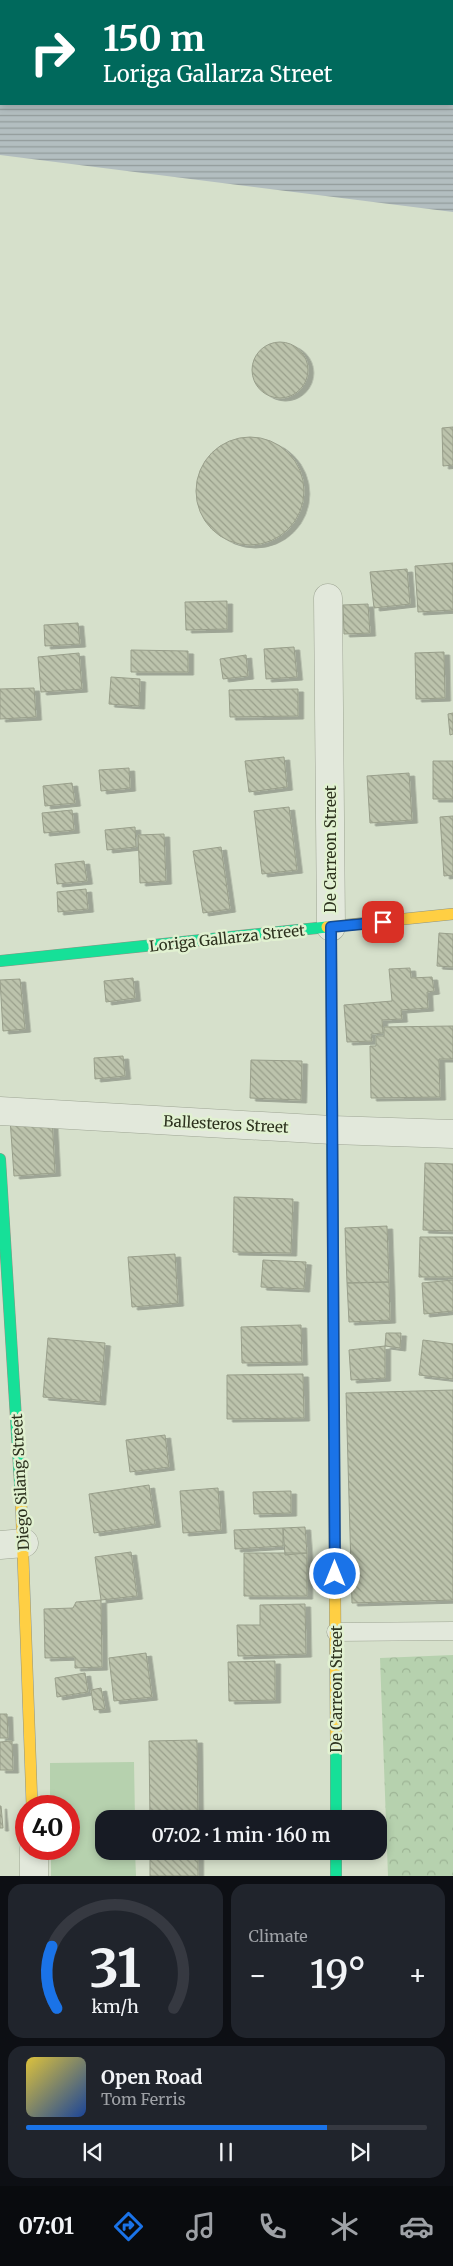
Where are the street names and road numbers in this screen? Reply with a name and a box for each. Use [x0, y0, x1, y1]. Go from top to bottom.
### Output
street label: De Carreon Street [321, 785, 340, 913]
street label: Loriga Gallarza Street [148, 920, 306, 956]
street label: Ballesteros Street [163, 1111, 289, 1137]
street label: Diego Silang Street [7, 1413, 33, 1551]
street label: De Carreon Street [327, 1625, 346, 1753]

